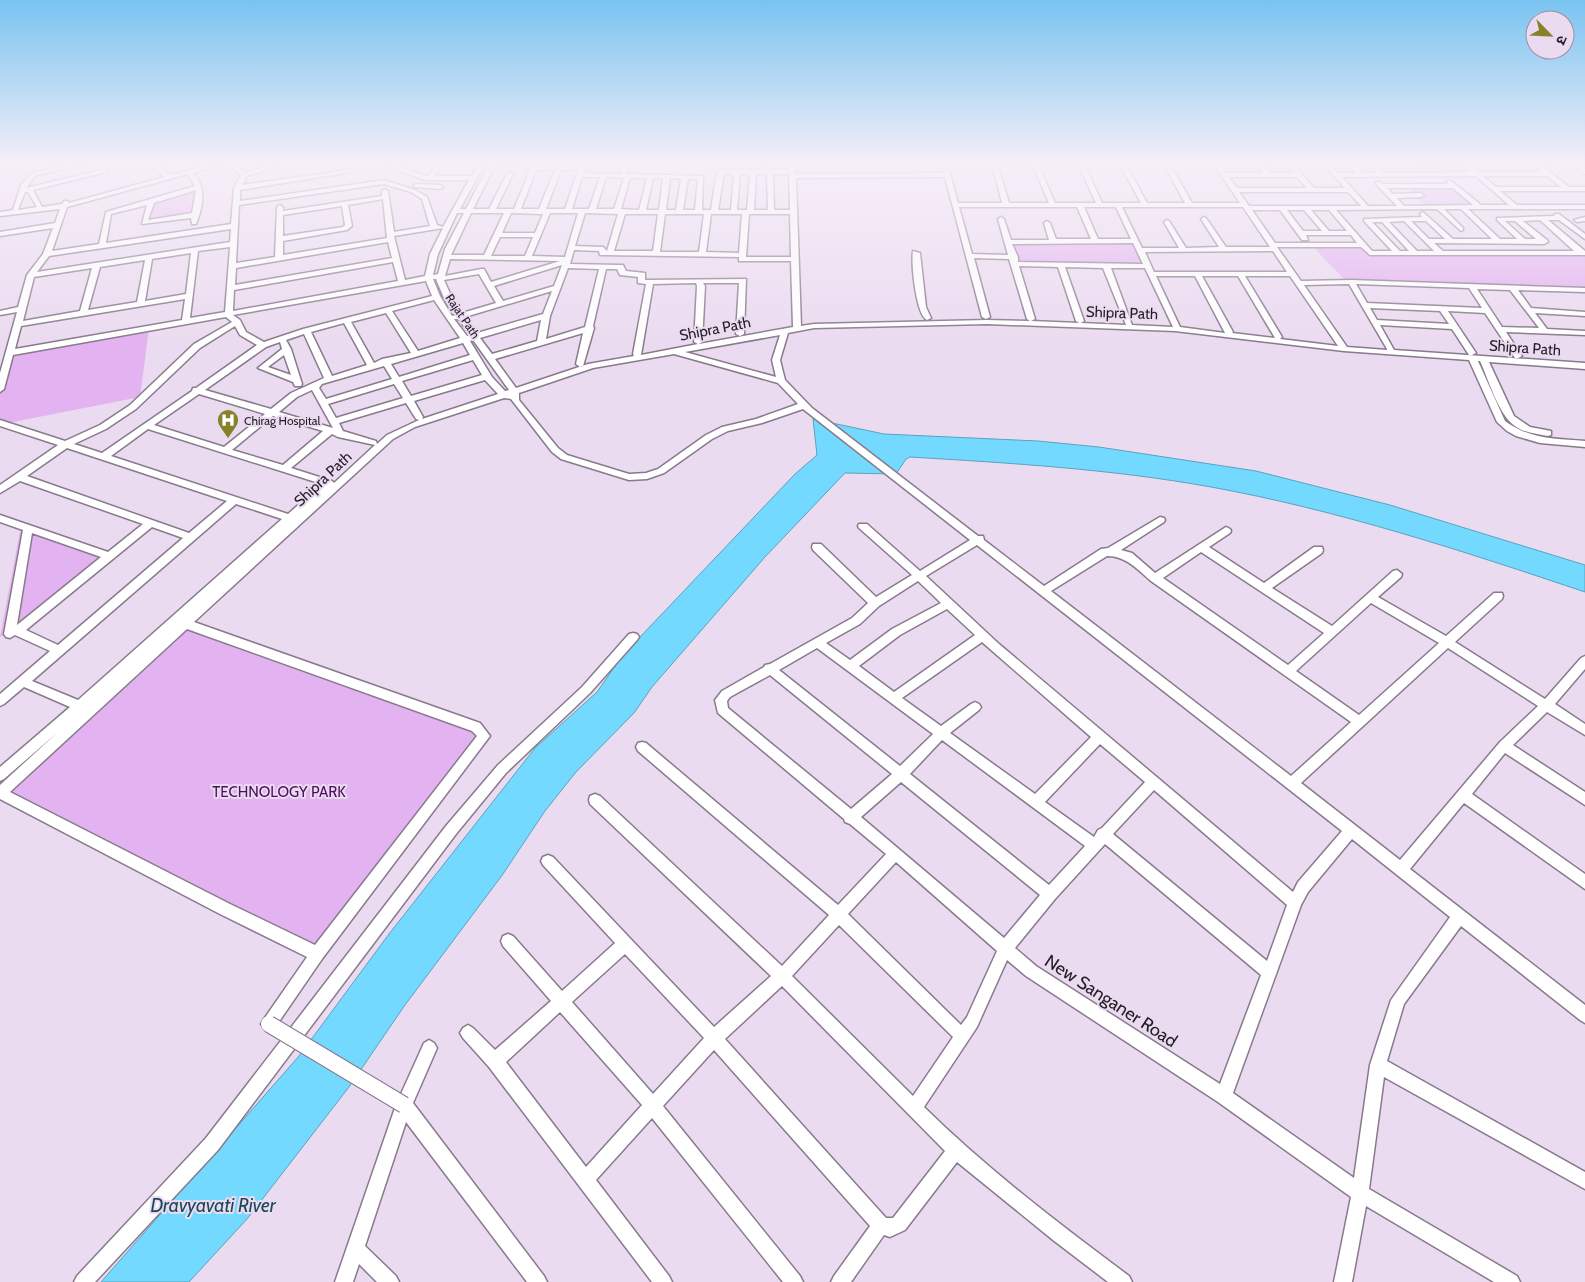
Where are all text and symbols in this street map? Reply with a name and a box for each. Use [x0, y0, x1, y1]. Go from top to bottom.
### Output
north arrow [1525, 10, 1575, 60]
text: उ [1552, 33, 1572, 48]
street label: Rajat Path [443, 291, 483, 341]
street label: Shipra Path [1086, 303, 1158, 323]
street label: Shipra Path [678, 313, 752, 345]
street label: Shipra Path [1488, 337, 1562, 359]
hospital icon: Chirag Hospital [216, 408, 240, 439]
place label: Chirag Hospital [244, 413, 320, 428]
street label: Shipra Path [290, 448, 356, 510]
park label: TECHNOLOGY PARK [212, 783, 346, 801]
street label: New Sanganer Road [1041, 950, 1181, 1052]
water label: Dravyavati River [150, 1194, 277, 1217]

